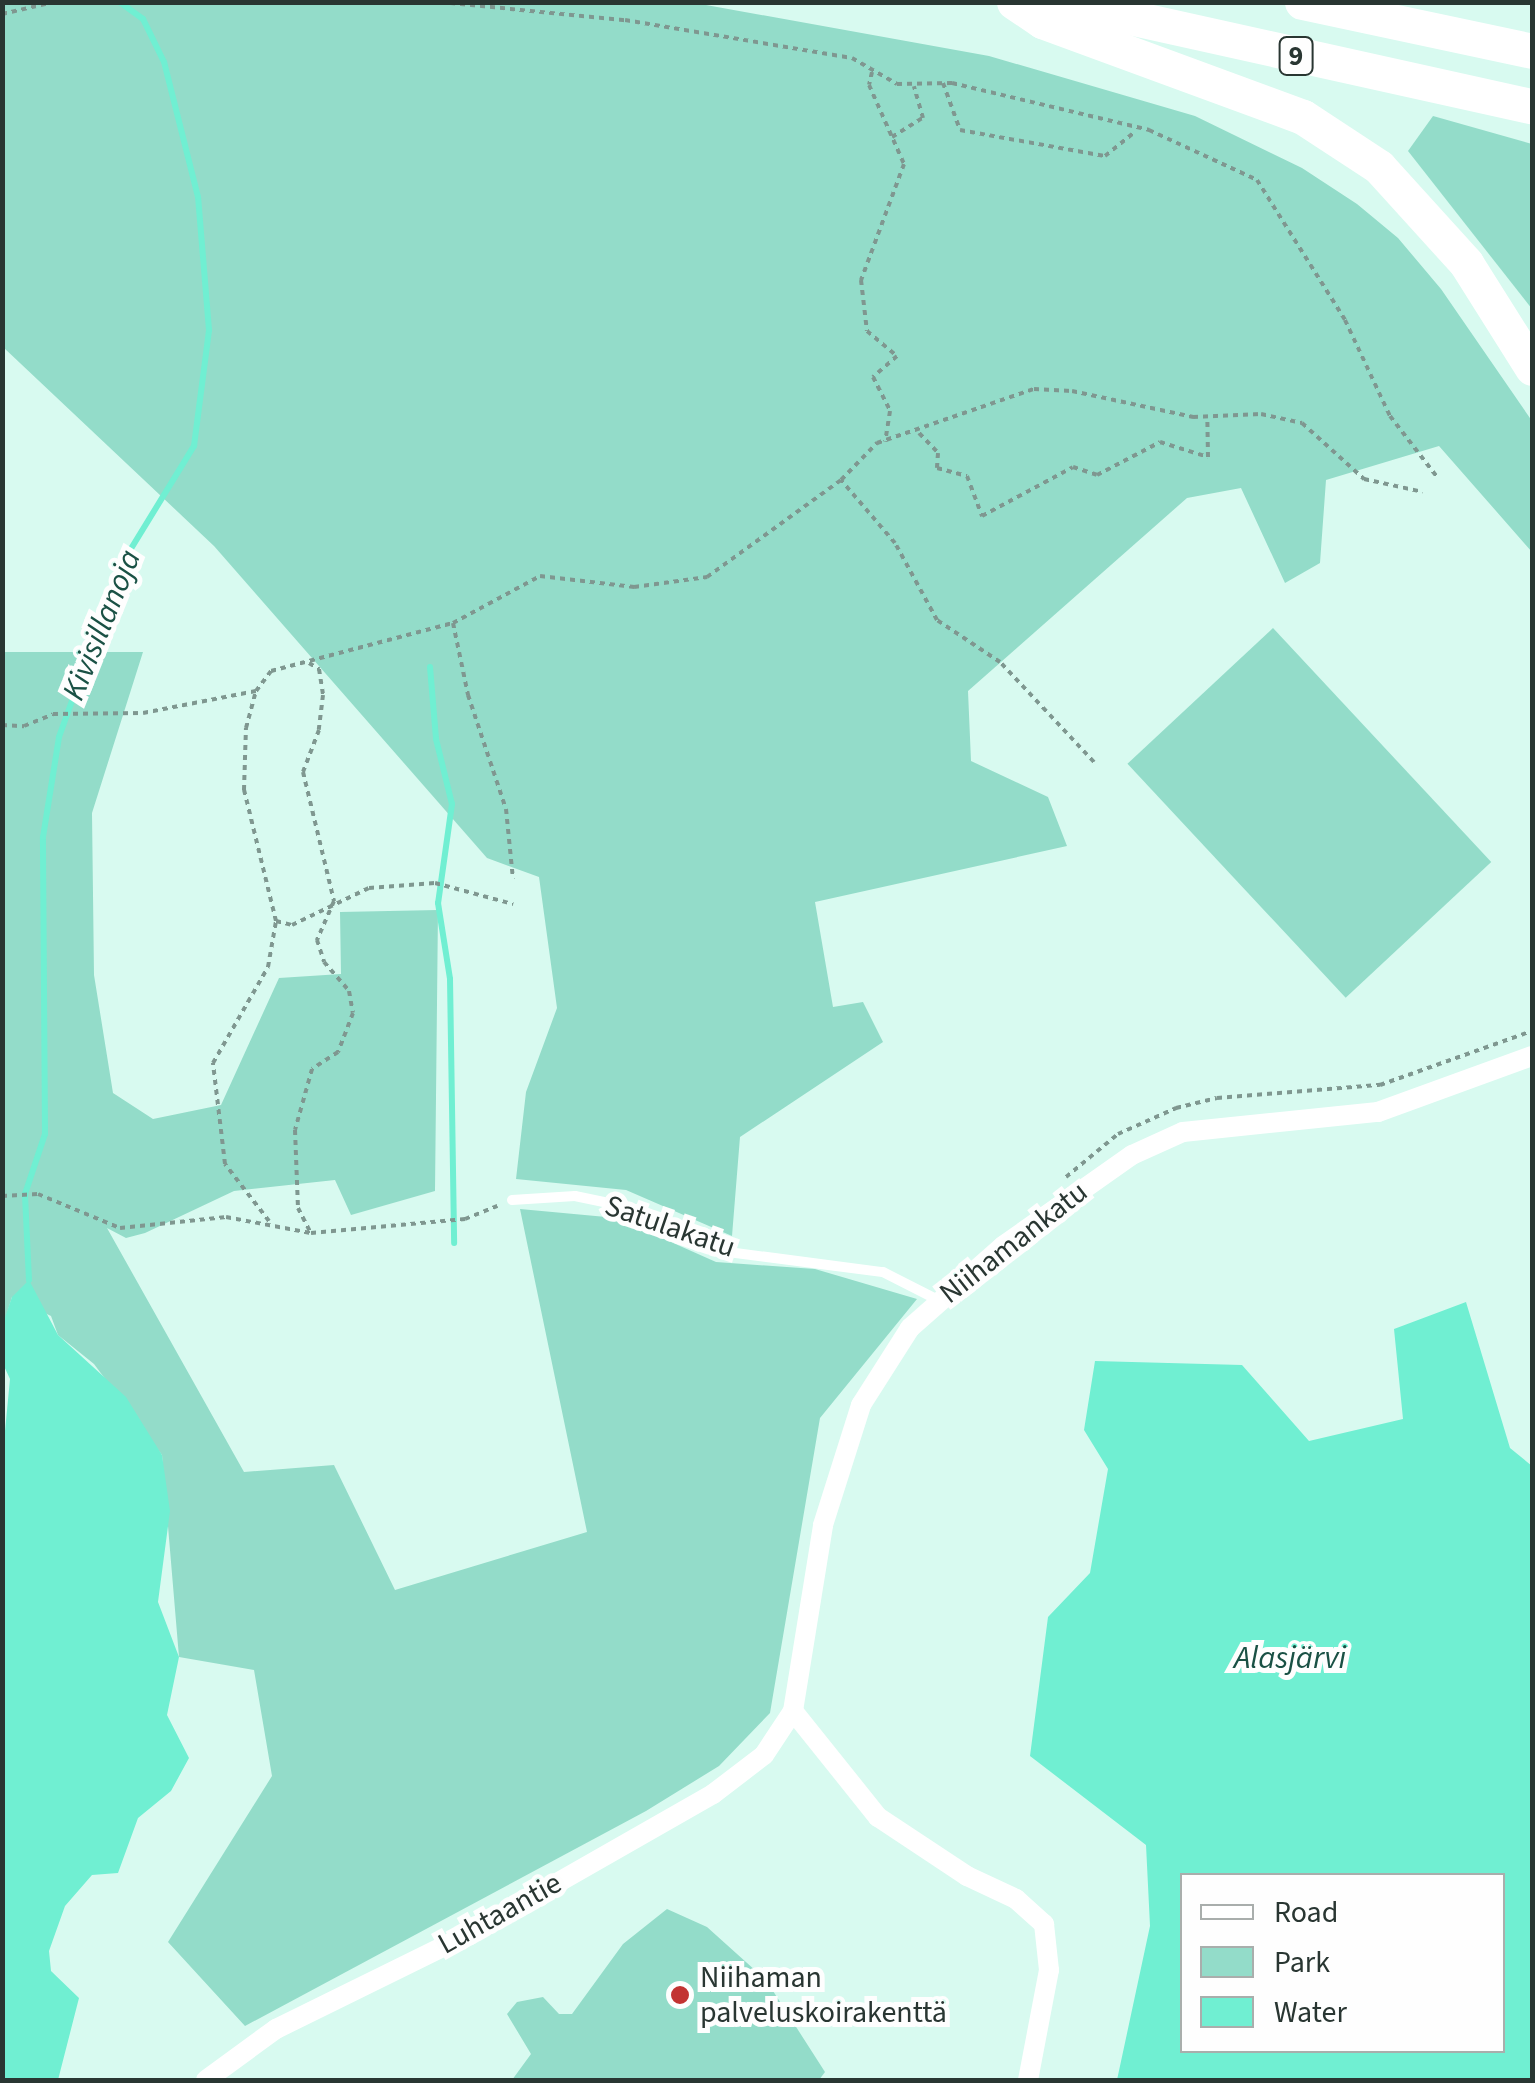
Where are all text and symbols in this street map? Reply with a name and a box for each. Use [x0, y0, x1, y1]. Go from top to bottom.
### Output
road number: 9 [1278, 33, 1314, 79]
water label: Kivisillanoja [54, 544, 150, 706]
street label: Niihamankatu [933, 1174, 1095, 1312]
street label: Satulakatu [600, 1188, 740, 1266]
water label: Alasjärvi [1234, 1639, 1346, 1677]
street label: Luhtaantie [432, 1865, 568, 1963]
legend [1180, 1873, 1505, 2053]
text: Road [1274, 1891, 1338, 1934]
text: Park [1274, 1941, 1330, 1984]
place label: Niihaman palveluskoirakenttä [700, 1960, 947, 2030]
marker: Niihaman palveluskoirakenttä [669, 1984, 691, 2006]
text: Water [1274, 1991, 1347, 2034]

